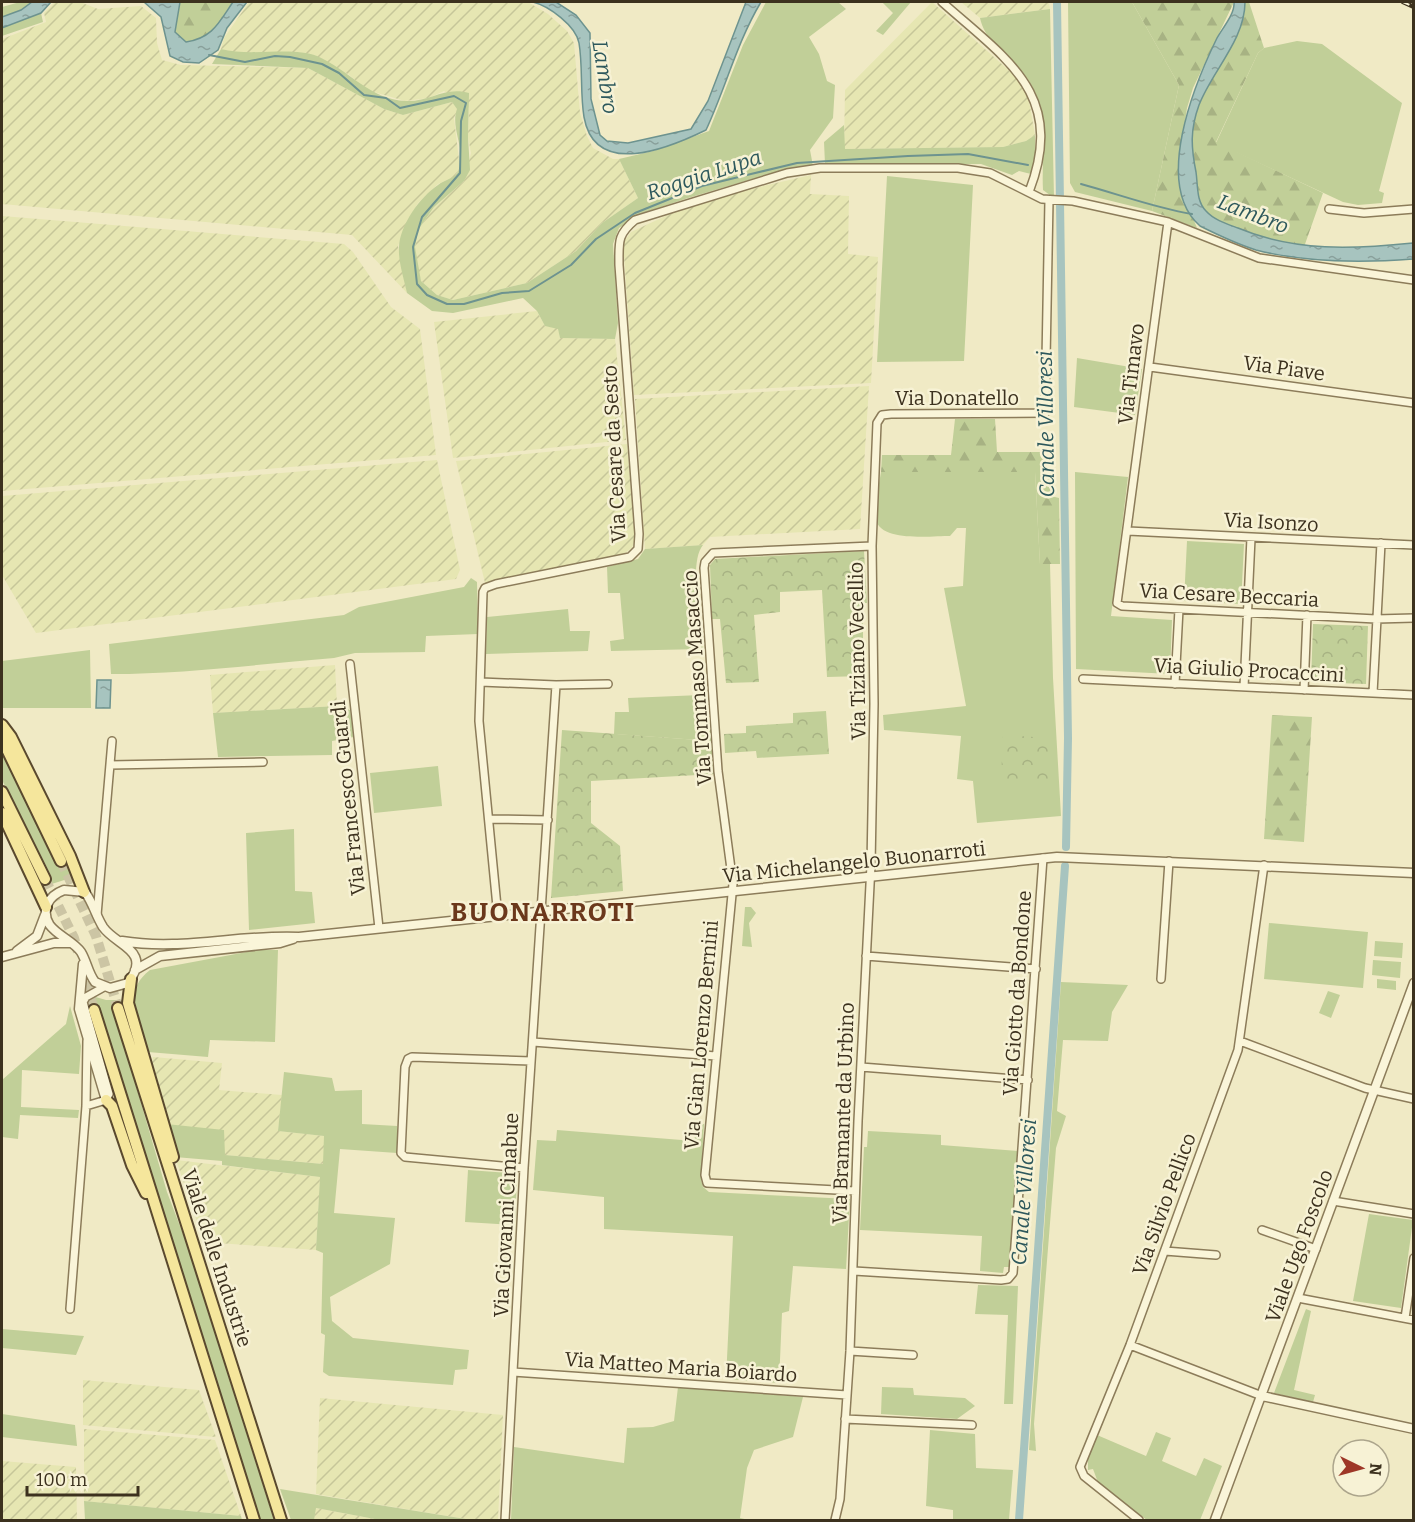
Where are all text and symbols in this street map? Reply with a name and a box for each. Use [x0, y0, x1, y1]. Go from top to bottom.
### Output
water label: Lambro [586, 38, 624, 116]
water label: Roggia Lupa [643, 144, 765, 206]
water label: Lambro [1214, 189, 1292, 239]
street label: Via Timavo [1113, 322, 1149, 426]
water label: Canale Villoresi [1032, 350, 1060, 498]
street label: Via Piave [1241, 350, 1327, 386]
street label: Via Cesare da Sesto [597, 365, 631, 543]
street label: Via Donatello [895, 386, 1019, 410]
street label: Via Isonzo [1223, 508, 1319, 536]
street label: Via Tiziano Vecellio [843, 562, 871, 740]
street label: Via Tommaso Masaccio [677, 569, 717, 787]
street label: Via Cesare Beccaria [1138, 578, 1320, 612]
street label: Via Giulio Procaccini [1153, 653, 1345, 687]
street label: Via Francesco Guardi [326, 699, 370, 897]
street label: Via Michelangelo Buonarroti [721, 836, 987, 888]
street label: Via Giotto da Bondone [998, 889, 1036, 1097]
district label: BUONARROTI [450, 897, 636, 928]
street label: Via Gian Lorenzo Bernini [679, 919, 723, 1151]
street label: Via Bramante da Urbino [827, 1002, 859, 1224]
street label: Via Giovanni Cimabue [489, 1112, 523, 1318]
water label: Canale Villoresi [1006, 1118, 1042, 1266]
street label: Via Silvio Pellico [1127, 1130, 1201, 1278]
street label: Viale delle Industrie [177, 1166, 257, 1350]
street label: Viale Ugo Foscolo [1260, 1166, 1338, 1326]
street label: Via Matteo Maria Boiardo [564, 1347, 798, 1387]
north arrow [1331, 1438, 1391, 1498]
scale bar [27, 1459, 138, 1497]
text: N [1365, 1462, 1385, 1476]
text: 100 m [36, 1469, 87, 1491]

